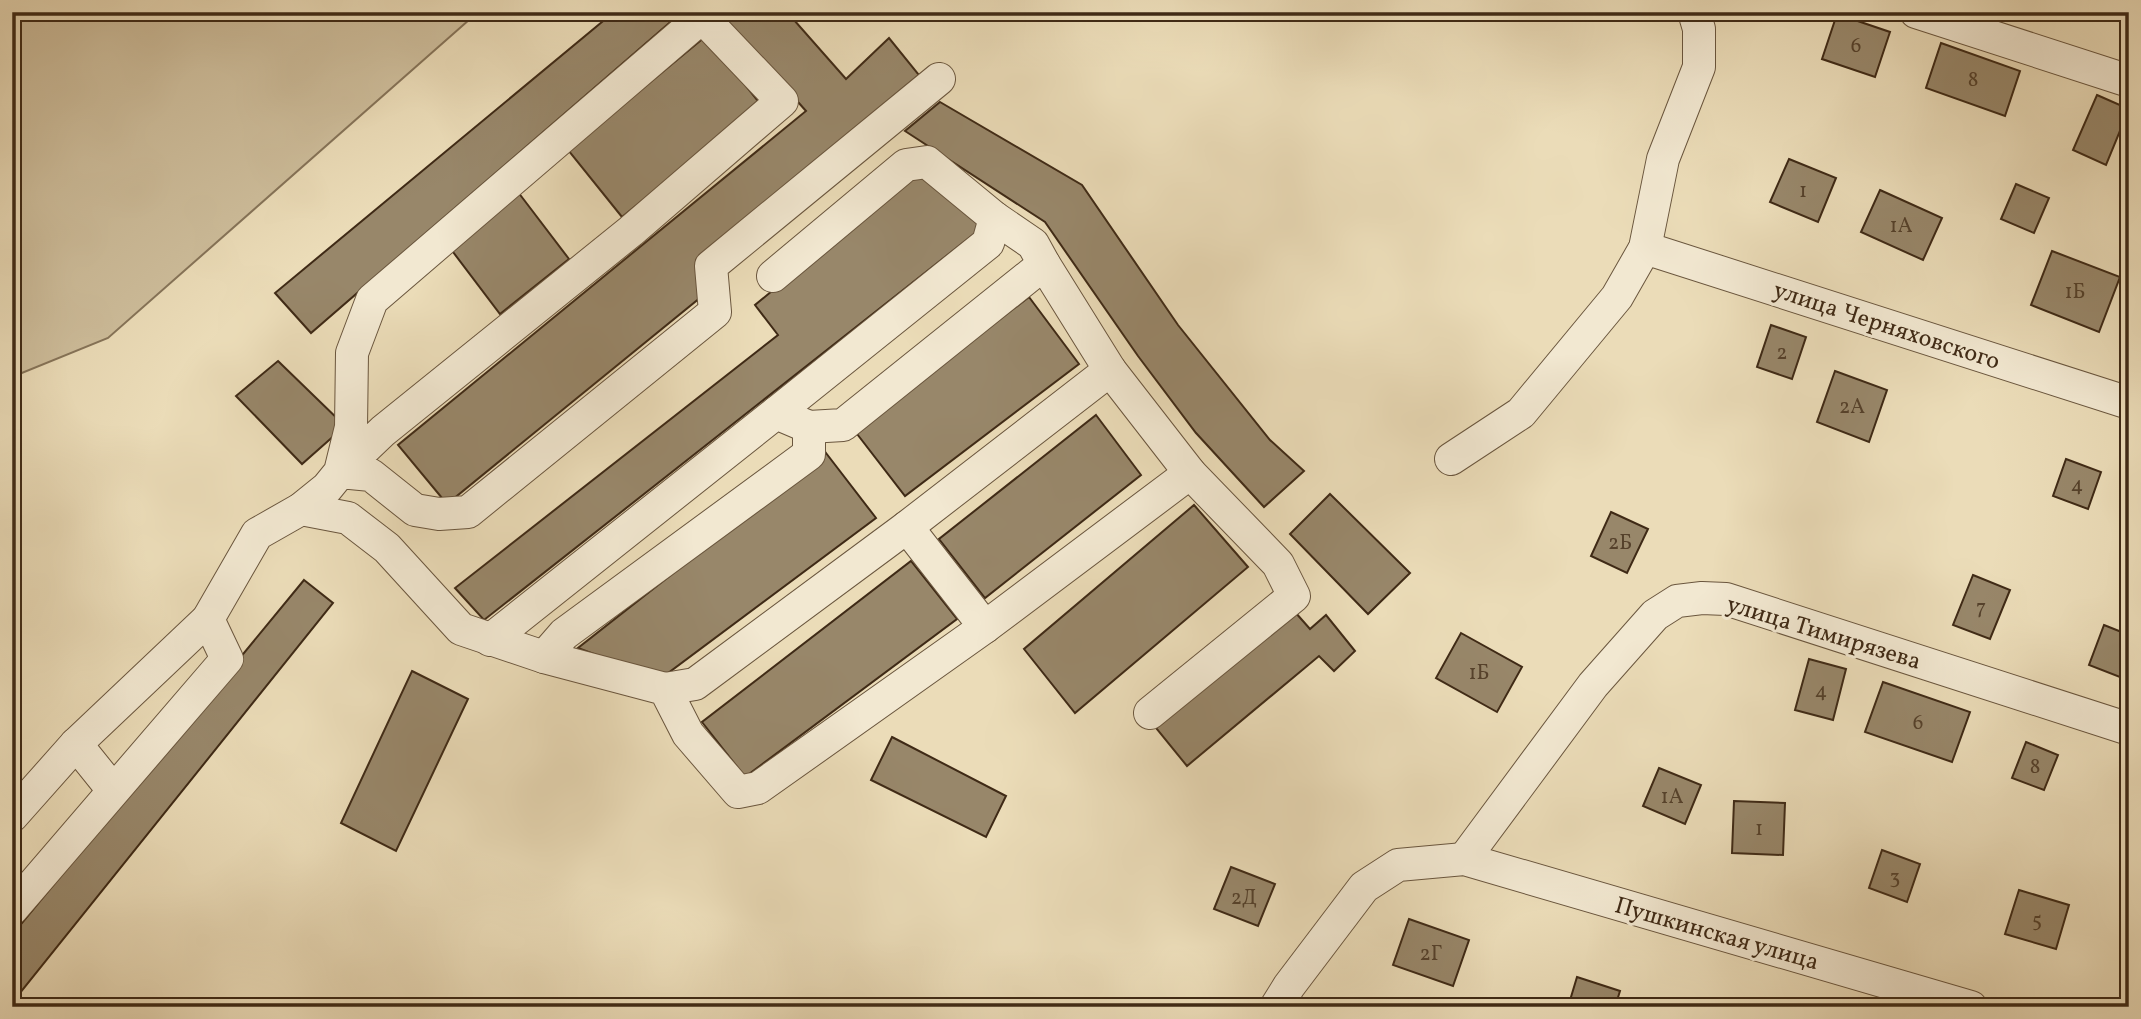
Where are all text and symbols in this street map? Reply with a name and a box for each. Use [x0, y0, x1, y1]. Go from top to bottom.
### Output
house number: 6 [1851, 32, 1861, 61]
house number: 8 [1968, 66, 1978, 95]
house number: 1 [1799, 177, 1807, 206]
house number: 1А [1890, 212, 1913, 241]
street label: улица Черняховского [1769, 274, 2004, 380]
house number: 1Б [2064, 278, 2086, 307]
house number: 2 [1776, 339, 1788, 368]
house number: 2А [1839, 393, 1865, 422]
house number: 4 [2071, 471, 2083, 500]
house number: 2Б [1608, 529, 1632, 558]
street label: улица Тимирязева [1722, 588, 1925, 680]
house number: 7 [1976, 594, 1986, 623]
house number: 1Б [1468, 659, 1490, 688]
house number: 4 [1815, 677, 1827, 706]
house number: 6 [1913, 709, 1923, 738]
house number: 8 [2030, 753, 2040, 782]
house number: 1А [1661, 783, 1684, 812]
house number: 1 [1755, 815, 1763, 844]
house number: 3 [1890, 863, 1900, 892]
house number: 2Д [1231, 884, 1257, 913]
street label: Пушкинская улица [1610, 890, 1823, 980]
house number: 5 [2032, 906, 2042, 935]
house number: 2Г [1419, 940, 1443, 969]

